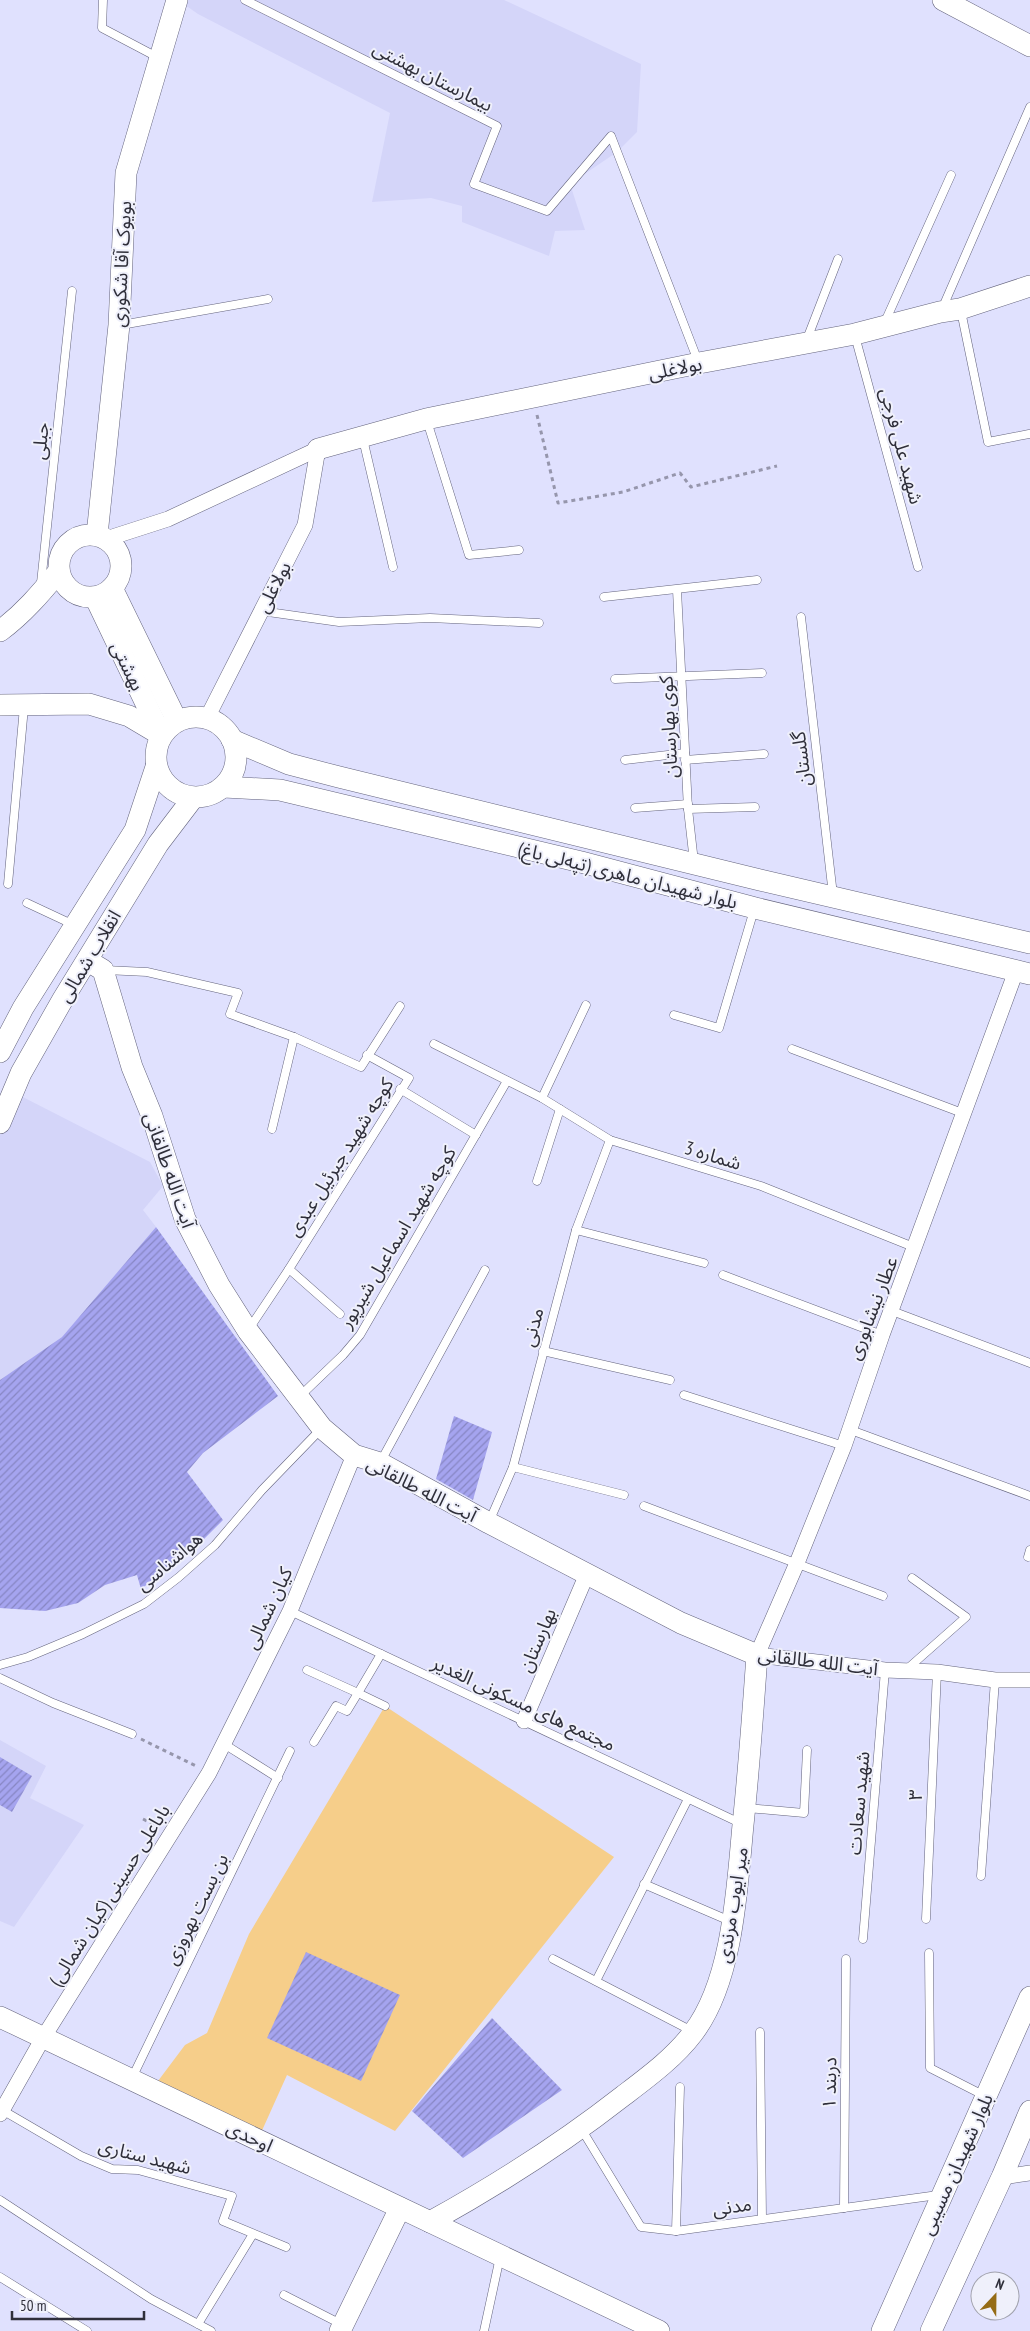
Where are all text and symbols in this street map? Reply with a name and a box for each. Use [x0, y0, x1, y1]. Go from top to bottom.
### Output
street label: بیمارستان بهشتی [369, 35, 497, 117]
street label: بویوک آقا شکوری [106, 200, 136, 328]
street label: بولاغلی [646, 351, 704, 385]
street label: شهید علی فرجی [875, 385, 929, 507]
street label: جبلی [26, 421, 54, 461]
street label: بولاغلی [250, 557, 296, 617]
street label: بهشتی [106, 637, 150, 695]
street label: کوی بهارستان [653, 674, 683, 779]
street label: گلستان [786, 729, 816, 788]
street label: بلوار شهیدان ماهری (تپه‌لی باغ) [515, 836, 740, 916]
street label: انقلاب شمالی [52, 905, 126, 1007]
street label: کوچه شهید جبرئیل عبدی [281, 1072, 400, 1241]
street label: آیت الله طالقانی [139, 1109, 201, 1232]
street label: شماره 3 [682, 1135, 744, 1175]
street label: کوچه شهید اسماعیل شیرپور [333, 1141, 462, 1334]
street label: عطار نیشابوری [841, 1253, 903, 1363]
street label: مدنی [515, 1305, 549, 1349]
street label: آیت الله طالقانی [363, 1451, 483, 1528]
street label: هواشناسی [131, 1526, 208, 1596]
street label: کیان شمالی [239, 1562, 298, 1653]
street label: بهارستان [513, 1604, 561, 1676]
street label: آیت الله طالقانی [757, 1642, 881, 1680]
street label: مجتمع های مسکونی الغدیر [426, 1649, 620, 1759]
street label: شهید سعادت [842, 1750, 874, 1856]
street label: ۳ [903, 1789, 927, 1801]
street label: باباعلی حسینی (کیان شمالی) [43, 1800, 175, 1990]
street label: میر ایوب مرندی [711, 1845, 753, 1965]
street label: بن بست بهروزی [159, 1849, 233, 1969]
street label: دربند ۱ [817, 2057, 841, 2109]
street label: بلوار شهیدان مسیبی [914, 2090, 998, 2238]
street label: اوحدی [223, 2115, 277, 2157]
street label: شهید ستاری [96, 2133, 194, 2179]
street label: مدنی [711, 2191, 753, 2221]
north arrow [970, 2271, 1020, 2321]
text: N [993, 2274, 1007, 2294]
scale bar [12, 2288, 145, 2320]
text: 50 m [20, 2296, 46, 2315]

